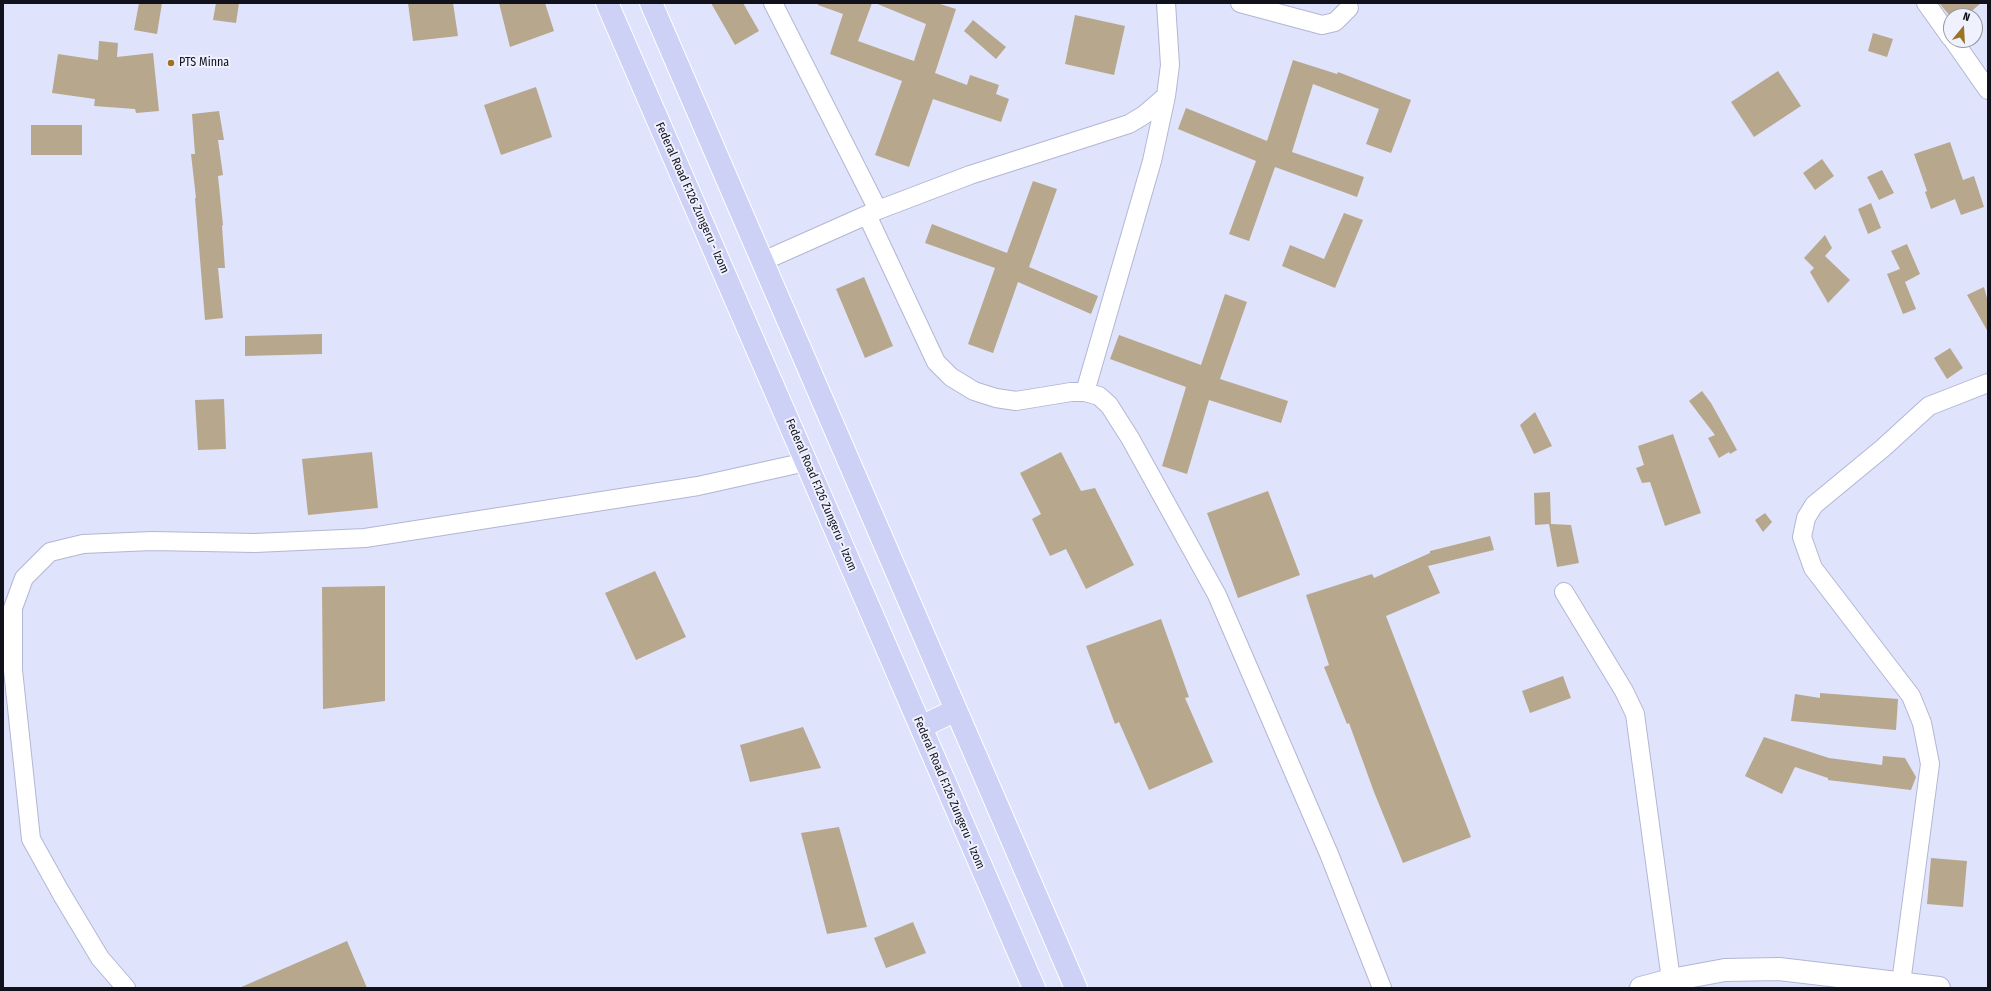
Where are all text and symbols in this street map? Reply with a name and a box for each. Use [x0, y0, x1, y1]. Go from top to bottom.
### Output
north arrow [1943, 8, 1983, 48]
text: N [1961, 10, 1972, 24]
place label: PTS Minna [179, 56, 229, 70]
marker: PTS Minna [166, 58, 176, 68]
street label: Federal Road F.126 Zungeru - Izom [652, 120, 732, 276]
street label: Federal Road F.126 Zungeru - Izom [782, 417, 860, 573]
street label: Federal Road F.126 Zungeru - Izom [910, 715, 988, 871]

